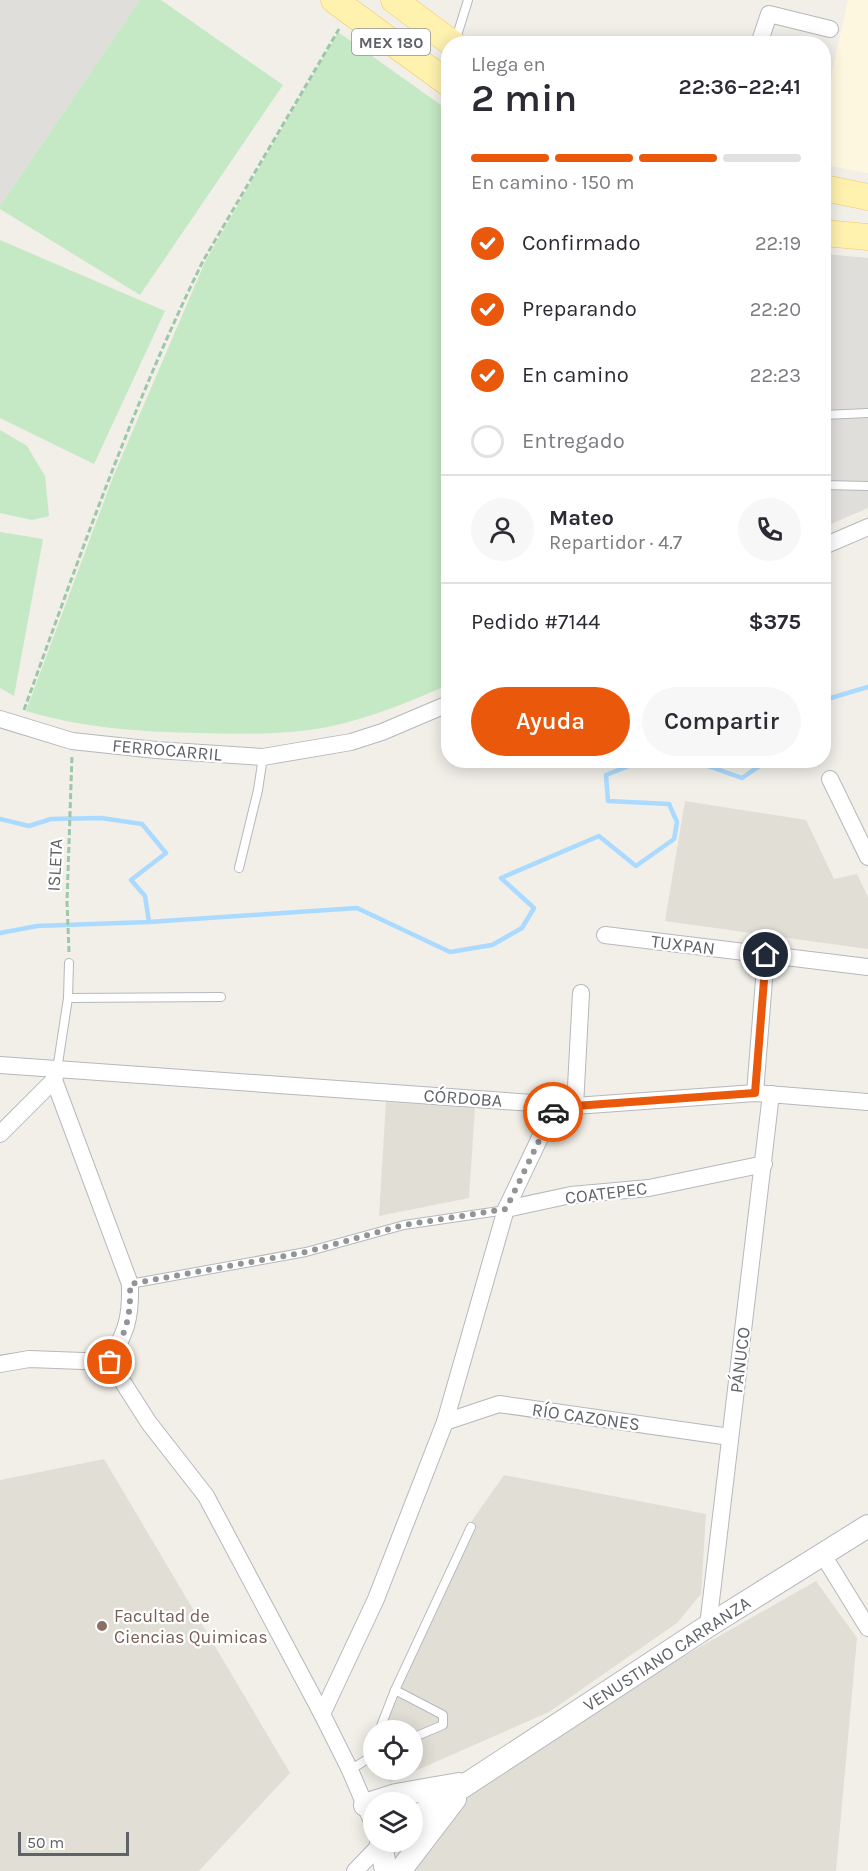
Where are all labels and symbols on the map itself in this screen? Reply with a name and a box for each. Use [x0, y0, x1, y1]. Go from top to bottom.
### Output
road number: MEX 180 [352, 29, 430, 55]
street label: FERROCARRIL [111, 734, 223, 766]
street label: ISLETA [43, 838, 67, 892]
pin [740, 929, 791, 980]
street label: TUXPAN [650, 930, 716, 960]
courier [523, 1082, 583, 1142]
street label: CÓRDOBA [423, 1083, 503, 1112]
street label: COATEPEC [564, 1177, 648, 1209]
street label: PÁNUCO [724, 1326, 755, 1394]
pin [84, 1336, 135, 1387]
street label: RÍO CAZONES [531, 1398, 642, 1435]
street label: VENUSTIANO CARRANZA [579, 1592, 755, 1716]
place label: Facultad de Ciencias Quimicas [114, 1605, 268, 1648]
marker: Facultad de Ciencias Quimicas [95, 1619, 109, 1633]
scale bar [18, 1829, 129, 1856]

